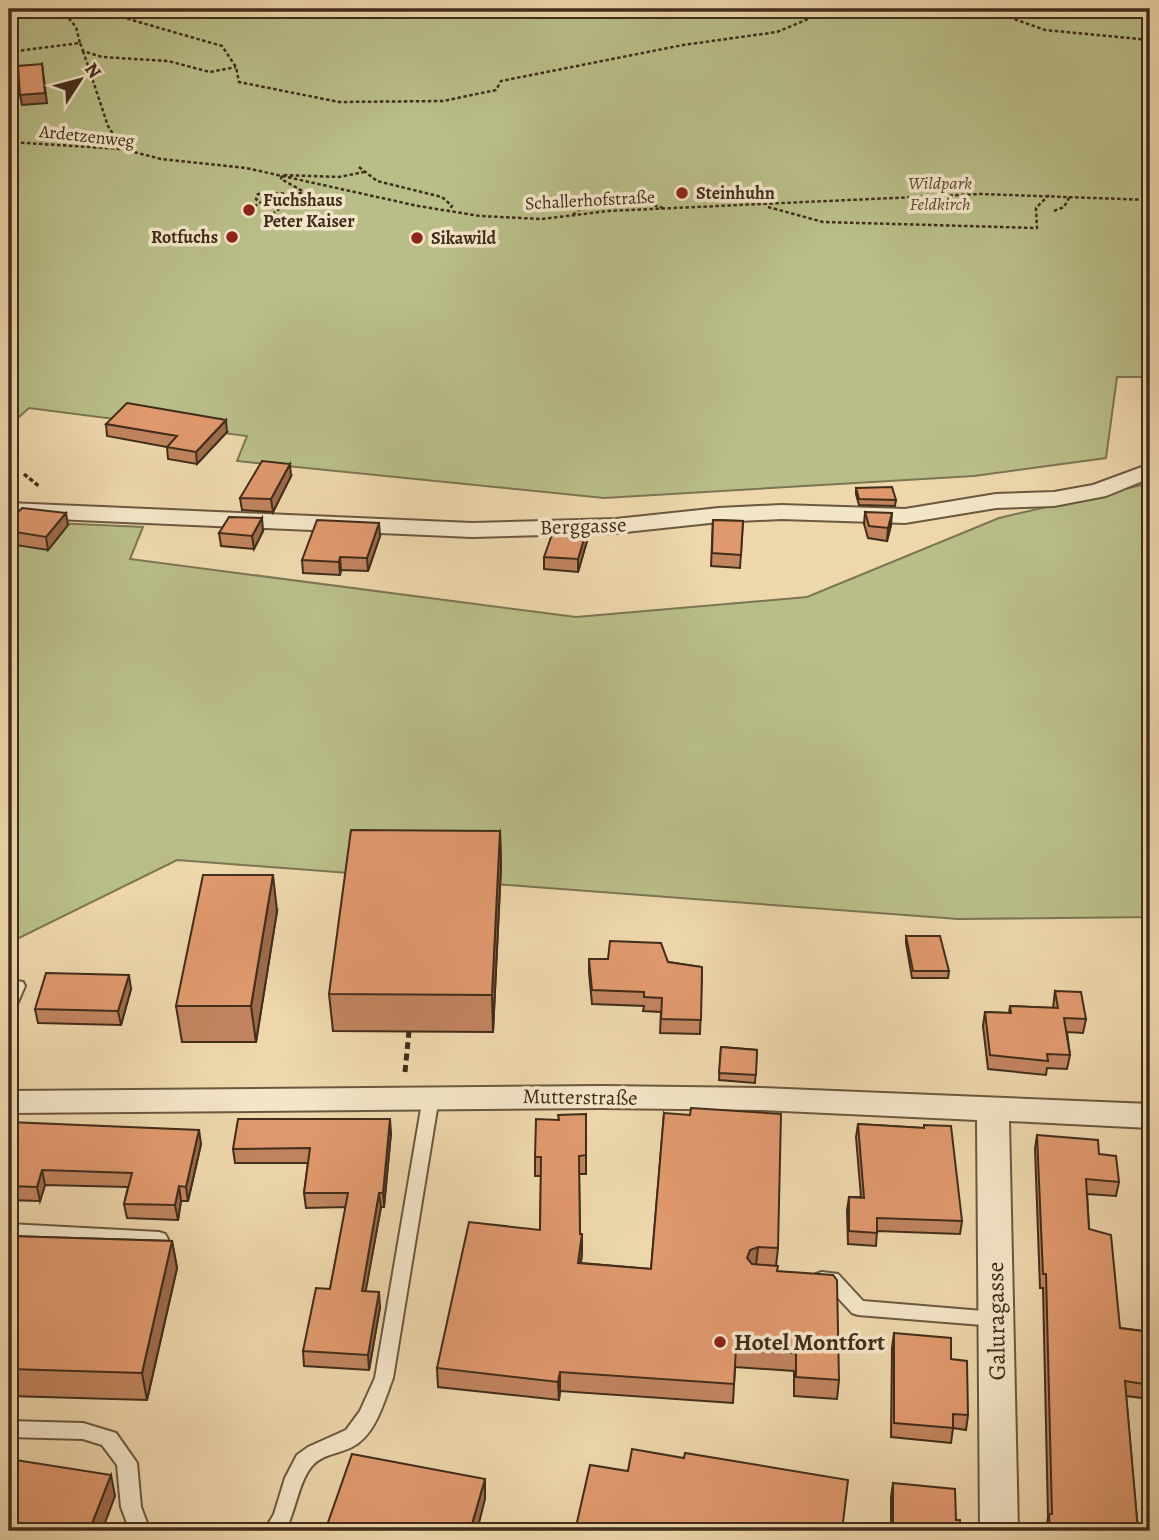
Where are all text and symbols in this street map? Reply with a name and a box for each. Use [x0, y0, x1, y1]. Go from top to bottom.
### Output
north arrow [46, 46, 116, 116]
text: N [78, 57, 108, 84]
street label: Ardetzenweg [37, 119, 136, 153]
park label: Wildpark Feldkirch [908, 171, 972, 216]
place label: Steinhuhn [696, 181, 775, 205]
street label: Schallerhofstraße [524, 185, 656, 215]
marker: Steinhuhn [674, 185, 690, 201]
place label: Fuchshaus Peter Kaiser [263, 188, 355, 233]
marker: Fuchshaus Peter Kaiser [241, 202, 257, 218]
place label: Rotfuchs [151, 225, 218, 249]
place label: Sikawild [431, 226, 496, 250]
marker: Rotfuchs [224, 229, 240, 245]
marker: Sikawild [409, 230, 425, 246]
street label: Berggasse [539, 510, 627, 542]
street label: Mutterstraße [522, 1082, 638, 1112]
street label: Galuragasse [979, 1261, 1013, 1381]
place label: Hotel Montfort [734, 1326, 885, 1358]
marker: Hotel Montfort [712, 1334, 728, 1350]

